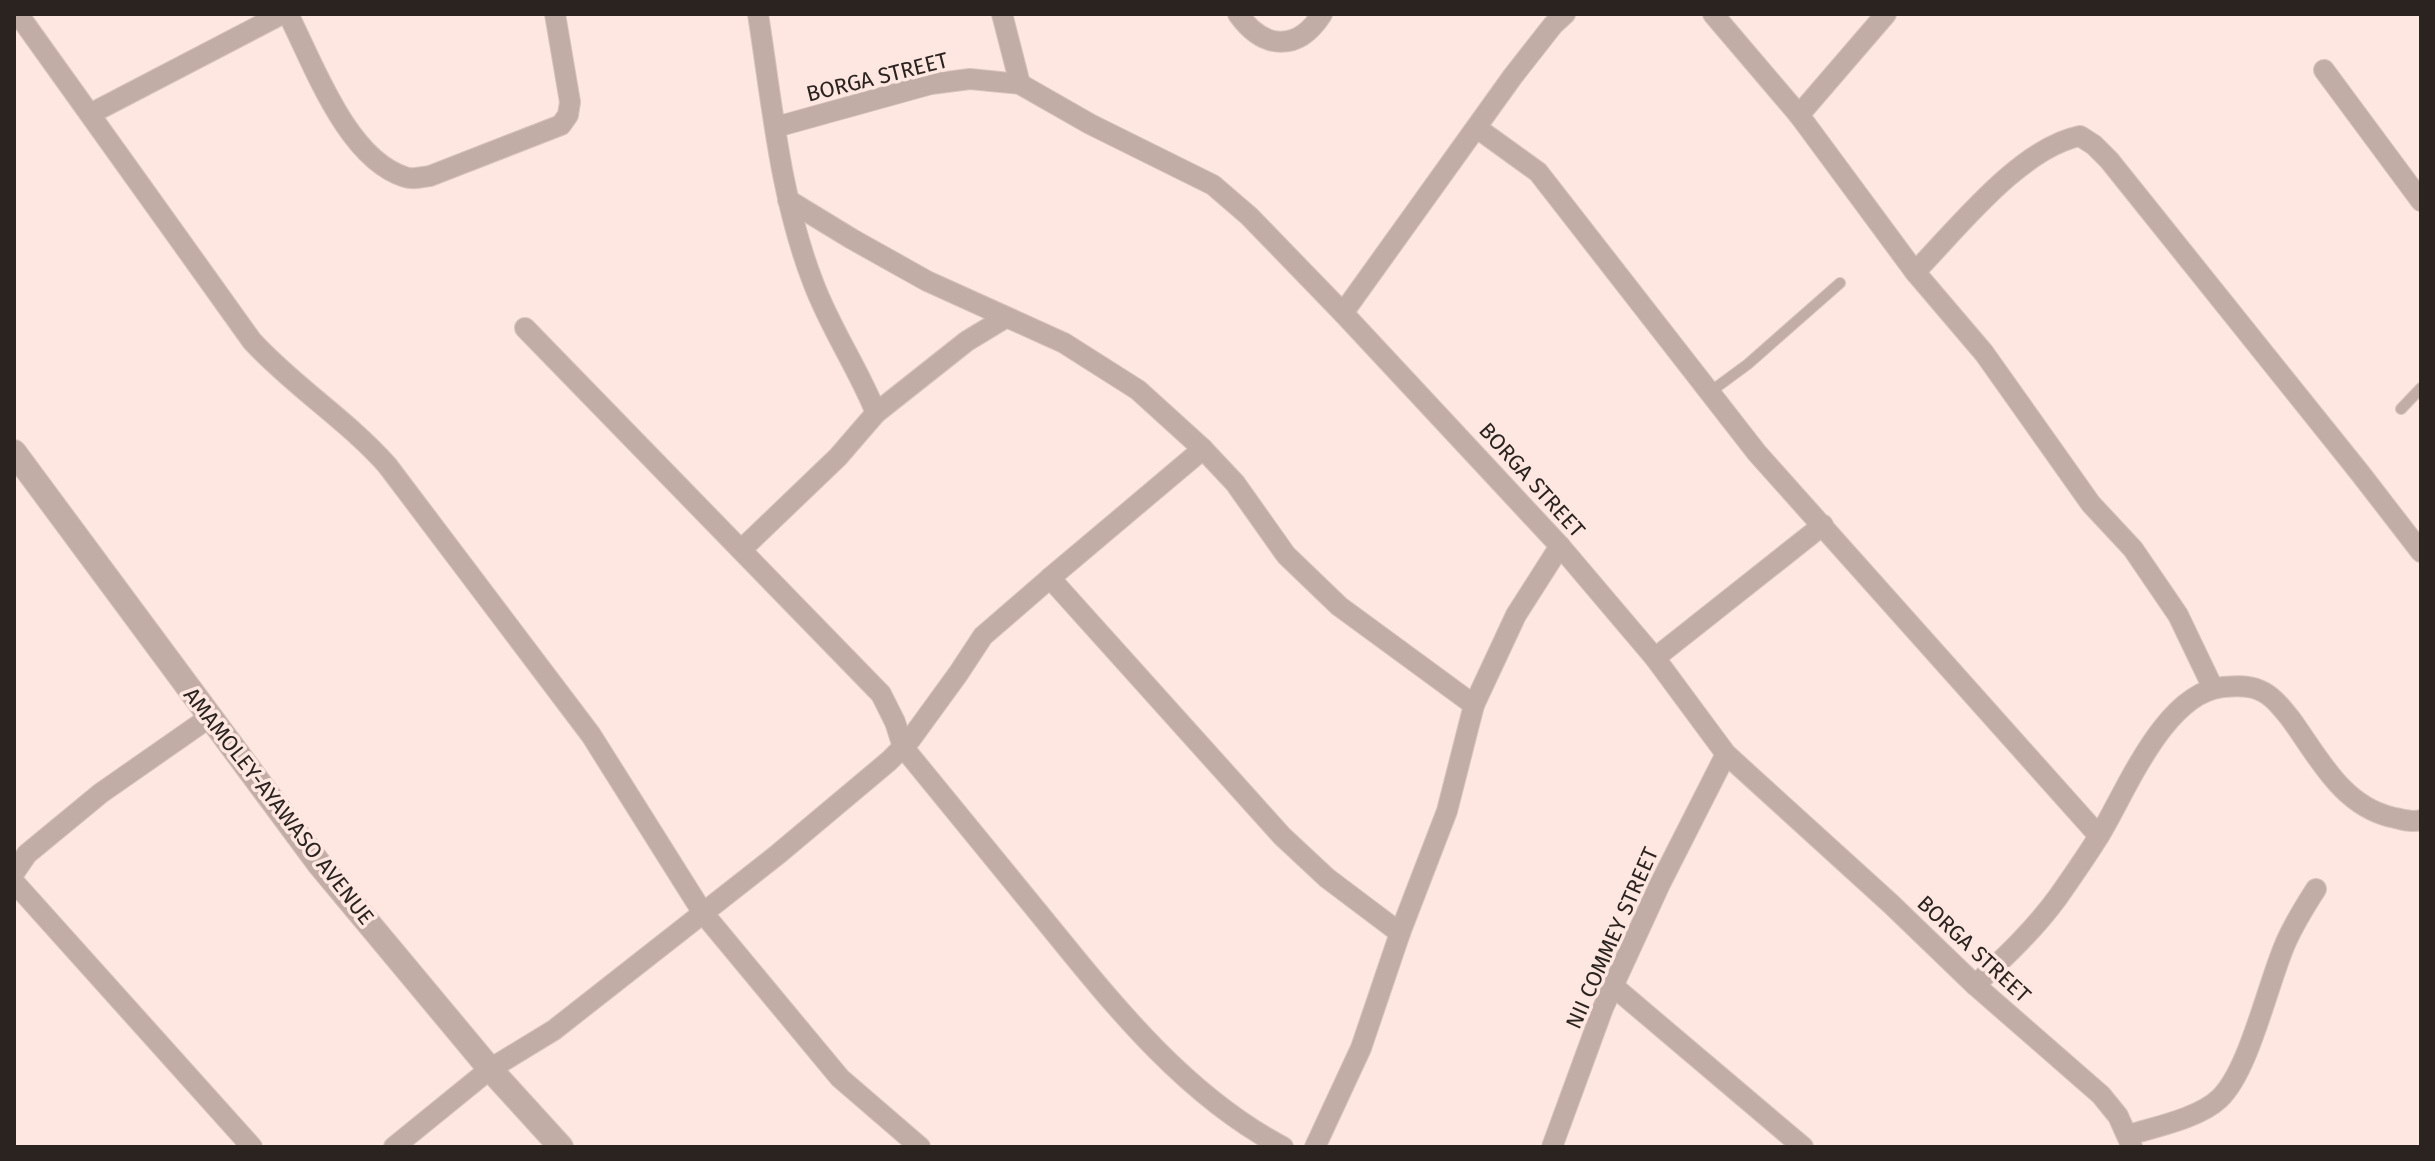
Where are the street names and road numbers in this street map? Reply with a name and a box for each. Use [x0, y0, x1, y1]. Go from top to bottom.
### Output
street label: BORGA STREET [803, 46, 951, 108]
street label: BORGA STREET [1473, 417, 1591, 543]
street label: AMAMOLEY-AYAWASO AVENUE [178, 682, 380, 930]
street label: NII COMMEY STREET [1560, 843, 1664, 1033]
street label: BORGA STREET [1912, 890, 2037, 1009]

